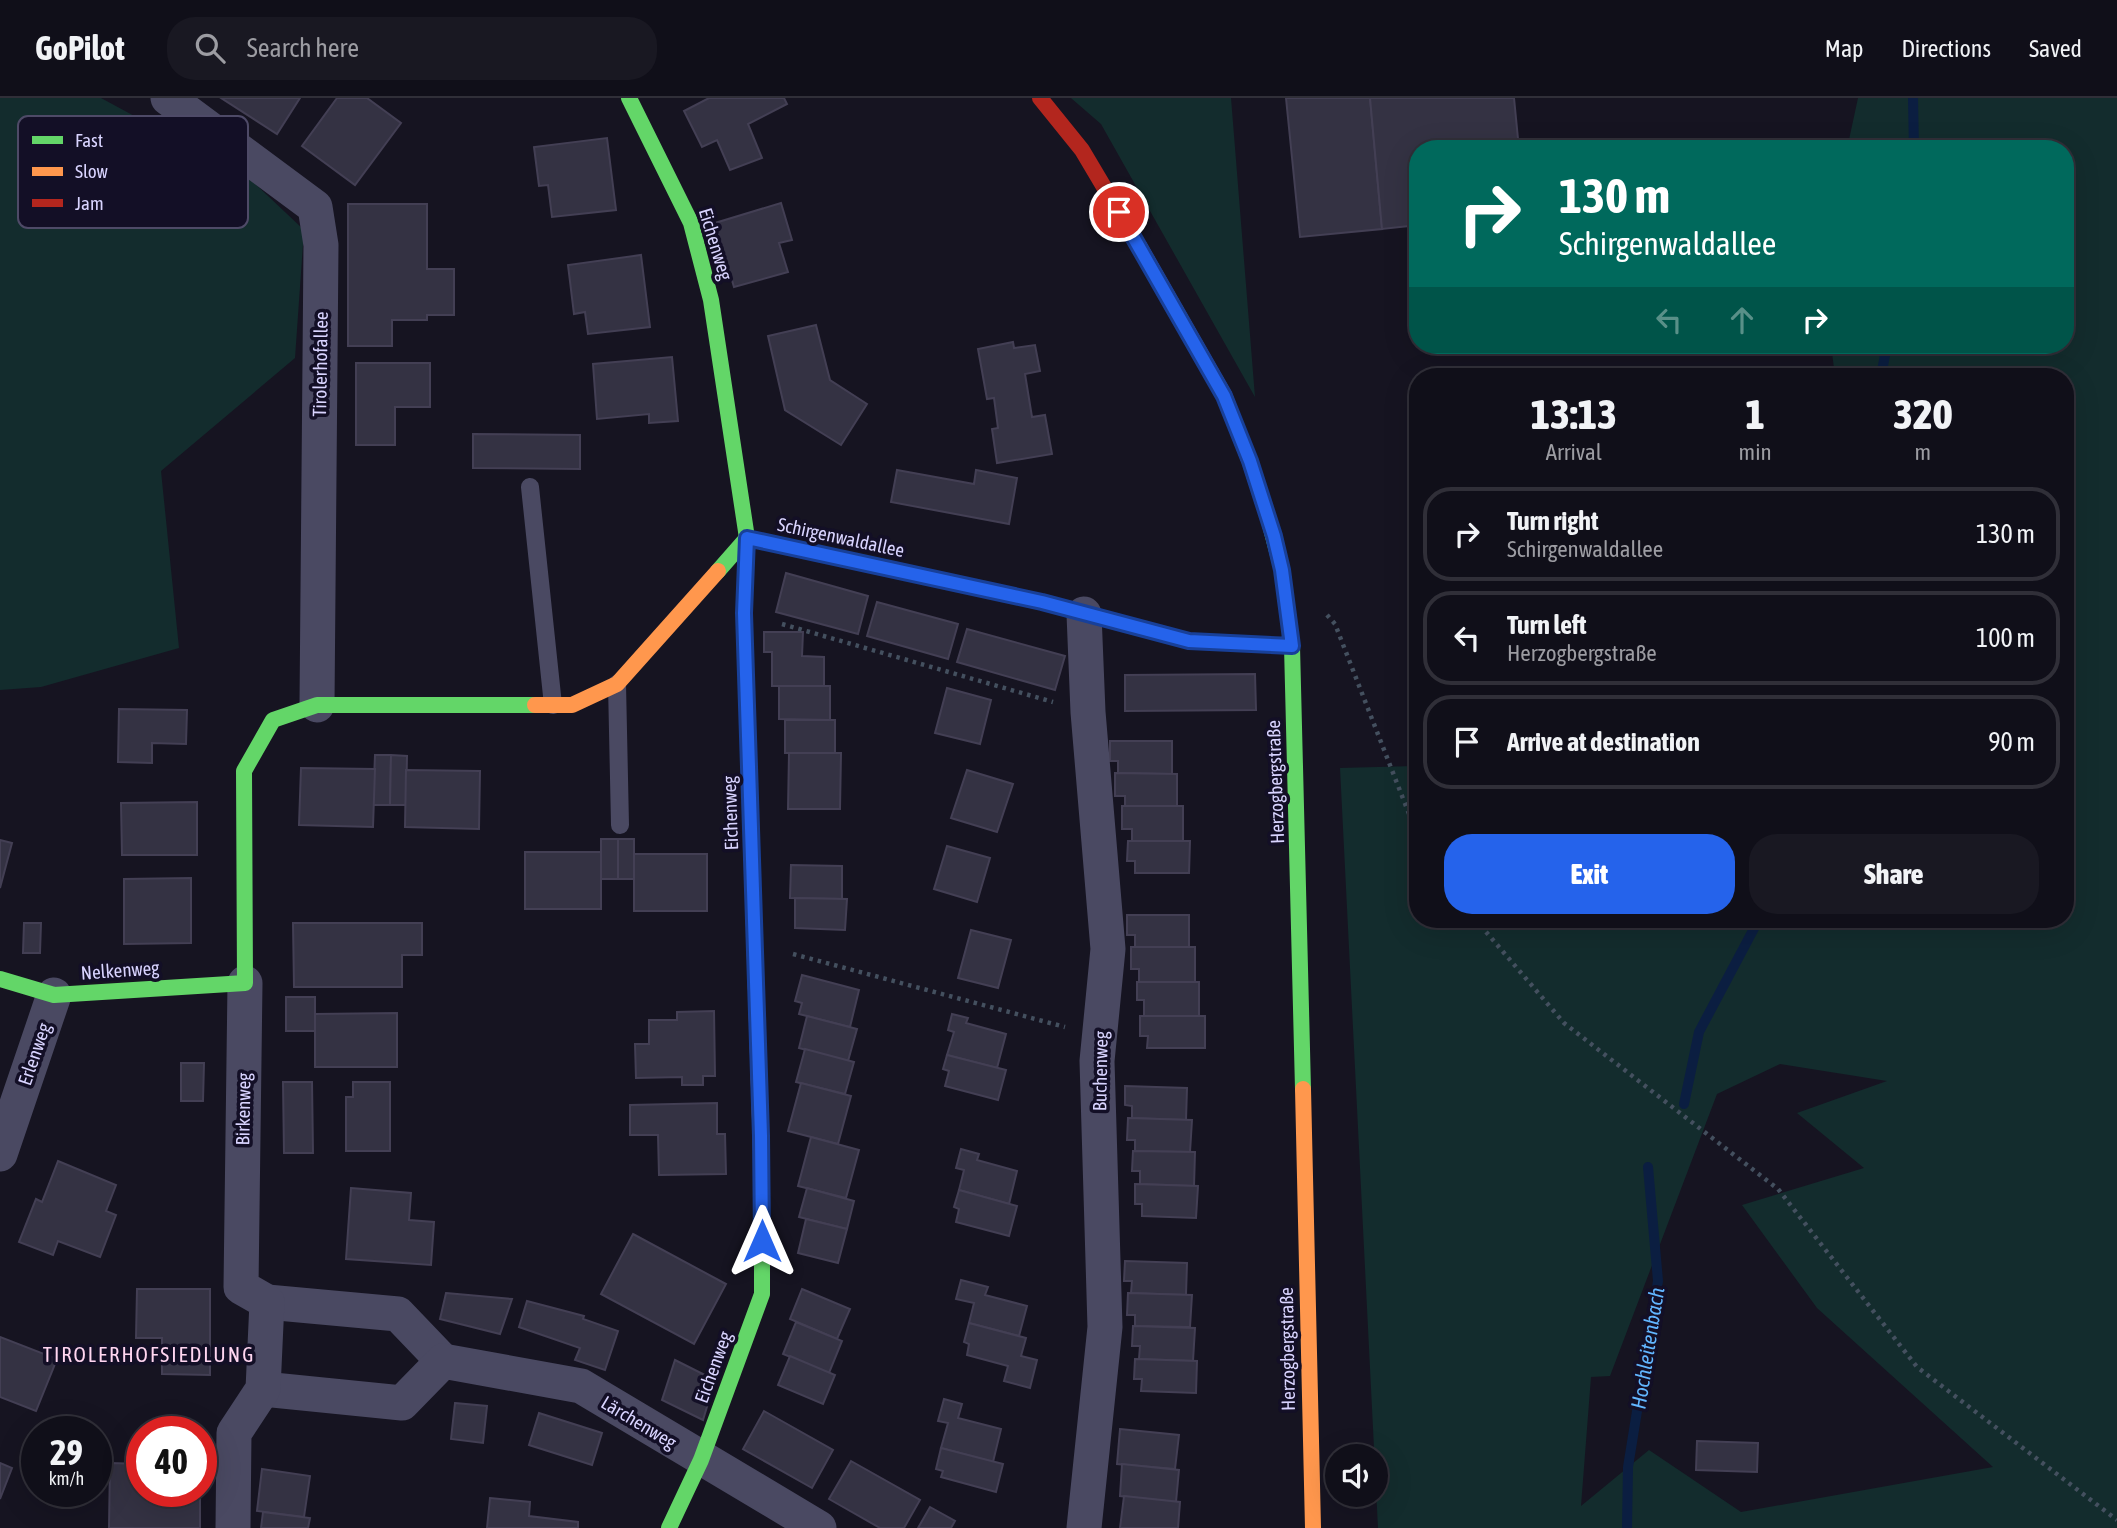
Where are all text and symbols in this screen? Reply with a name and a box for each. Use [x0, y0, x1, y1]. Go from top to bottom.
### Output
search box [167, 17, 657, 80]
text: GoPilot [35, 29, 125, 67]
icon: search [191, 29, 229, 67]
text: Search here [247, 33, 359, 63]
text: Map [1825, 35, 1863, 62]
text: Directions [1901, 35, 1991, 62]
text: Saved [2029, 35, 2082, 62]
legend [18, 116, 248, 228]
text: Fast [75, 129, 103, 151]
text: Slow [75, 160, 109, 182]
text: 130 m [1559, 167, 1670, 223]
icon: right [1444, 168, 1535, 259]
pin [1089, 182, 1149, 242]
text: Jam [75, 192, 104, 214]
icon: arrive [1100, 193, 1138, 231]
street label: Eichenweg [695, 205, 738, 284]
text: Schirgenwaldallee [1559, 225, 1776, 262]
icon: left [1650, 301, 1688, 339]
icon: ahead [1723, 301, 1761, 339]
icon: right [1796, 301, 1834, 339]
street label: Tirolerhofallee [308, 311, 332, 417]
text: 13:13 [1531, 390, 1617, 438]
text: 1 [1745, 390, 1765, 438]
text: 320 [1893, 390, 1952, 438]
text: Arrival [1546, 439, 1602, 465]
text: min [1739, 439, 1772, 465]
text: m [1915, 439, 1931, 465]
text: Turn right [1507, 506, 1598, 536]
street label: Schirgenwaldallee [776, 513, 906, 561]
icon: right [1448, 515, 1486, 553]
text: 130 m [1976, 519, 2035, 549]
text: Schirgenwaldallee [1507, 536, 1663, 562]
text: Turn left [1507, 610, 1587, 640]
icon: left [1448, 619, 1486, 657]
text: 100 m [1976, 623, 2035, 653]
text: Herzogbergstraße [1507, 640, 1657, 666]
street label: Herzogbergstraße [1262, 720, 1288, 844]
icon: arrive [1448, 723, 1486, 761]
text: Arrive at destination [1507, 727, 1700, 757]
text: 90 m [1988, 727, 2035, 757]
street label: Eichenweg [718, 775, 742, 851]
button: Exit [1444, 834, 1735, 914]
button: Share [1749, 834, 2039, 914]
street label: Nelkenweg [80, 956, 161, 984]
street label: Erlenweg [13, 1019, 55, 1088]
street label: Buchenweg [1088, 1030, 1112, 1111]
street label: Birkenweg [231, 1072, 255, 1146]
position arrow [725, 1204, 799, 1278]
water label: Hochleitenbach [1626, 1285, 1668, 1411]
street label: Herzogbergstraße [1275, 1287, 1299, 1411]
street label: Eichenweg [690, 1327, 736, 1406]
district label: TIROLERHOFSIEDLUNG [43, 1342, 255, 1366]
street label: Lärchenweg [597, 1391, 681, 1453]
speed limit sign: 40 [126, 1416, 217, 1507]
text: 29 [50, 1432, 83, 1472]
map controls [1325, 1444, 1388, 1507]
button: sound [1325, 1444, 1388, 1507]
text: km/h [49, 1468, 84, 1489]

